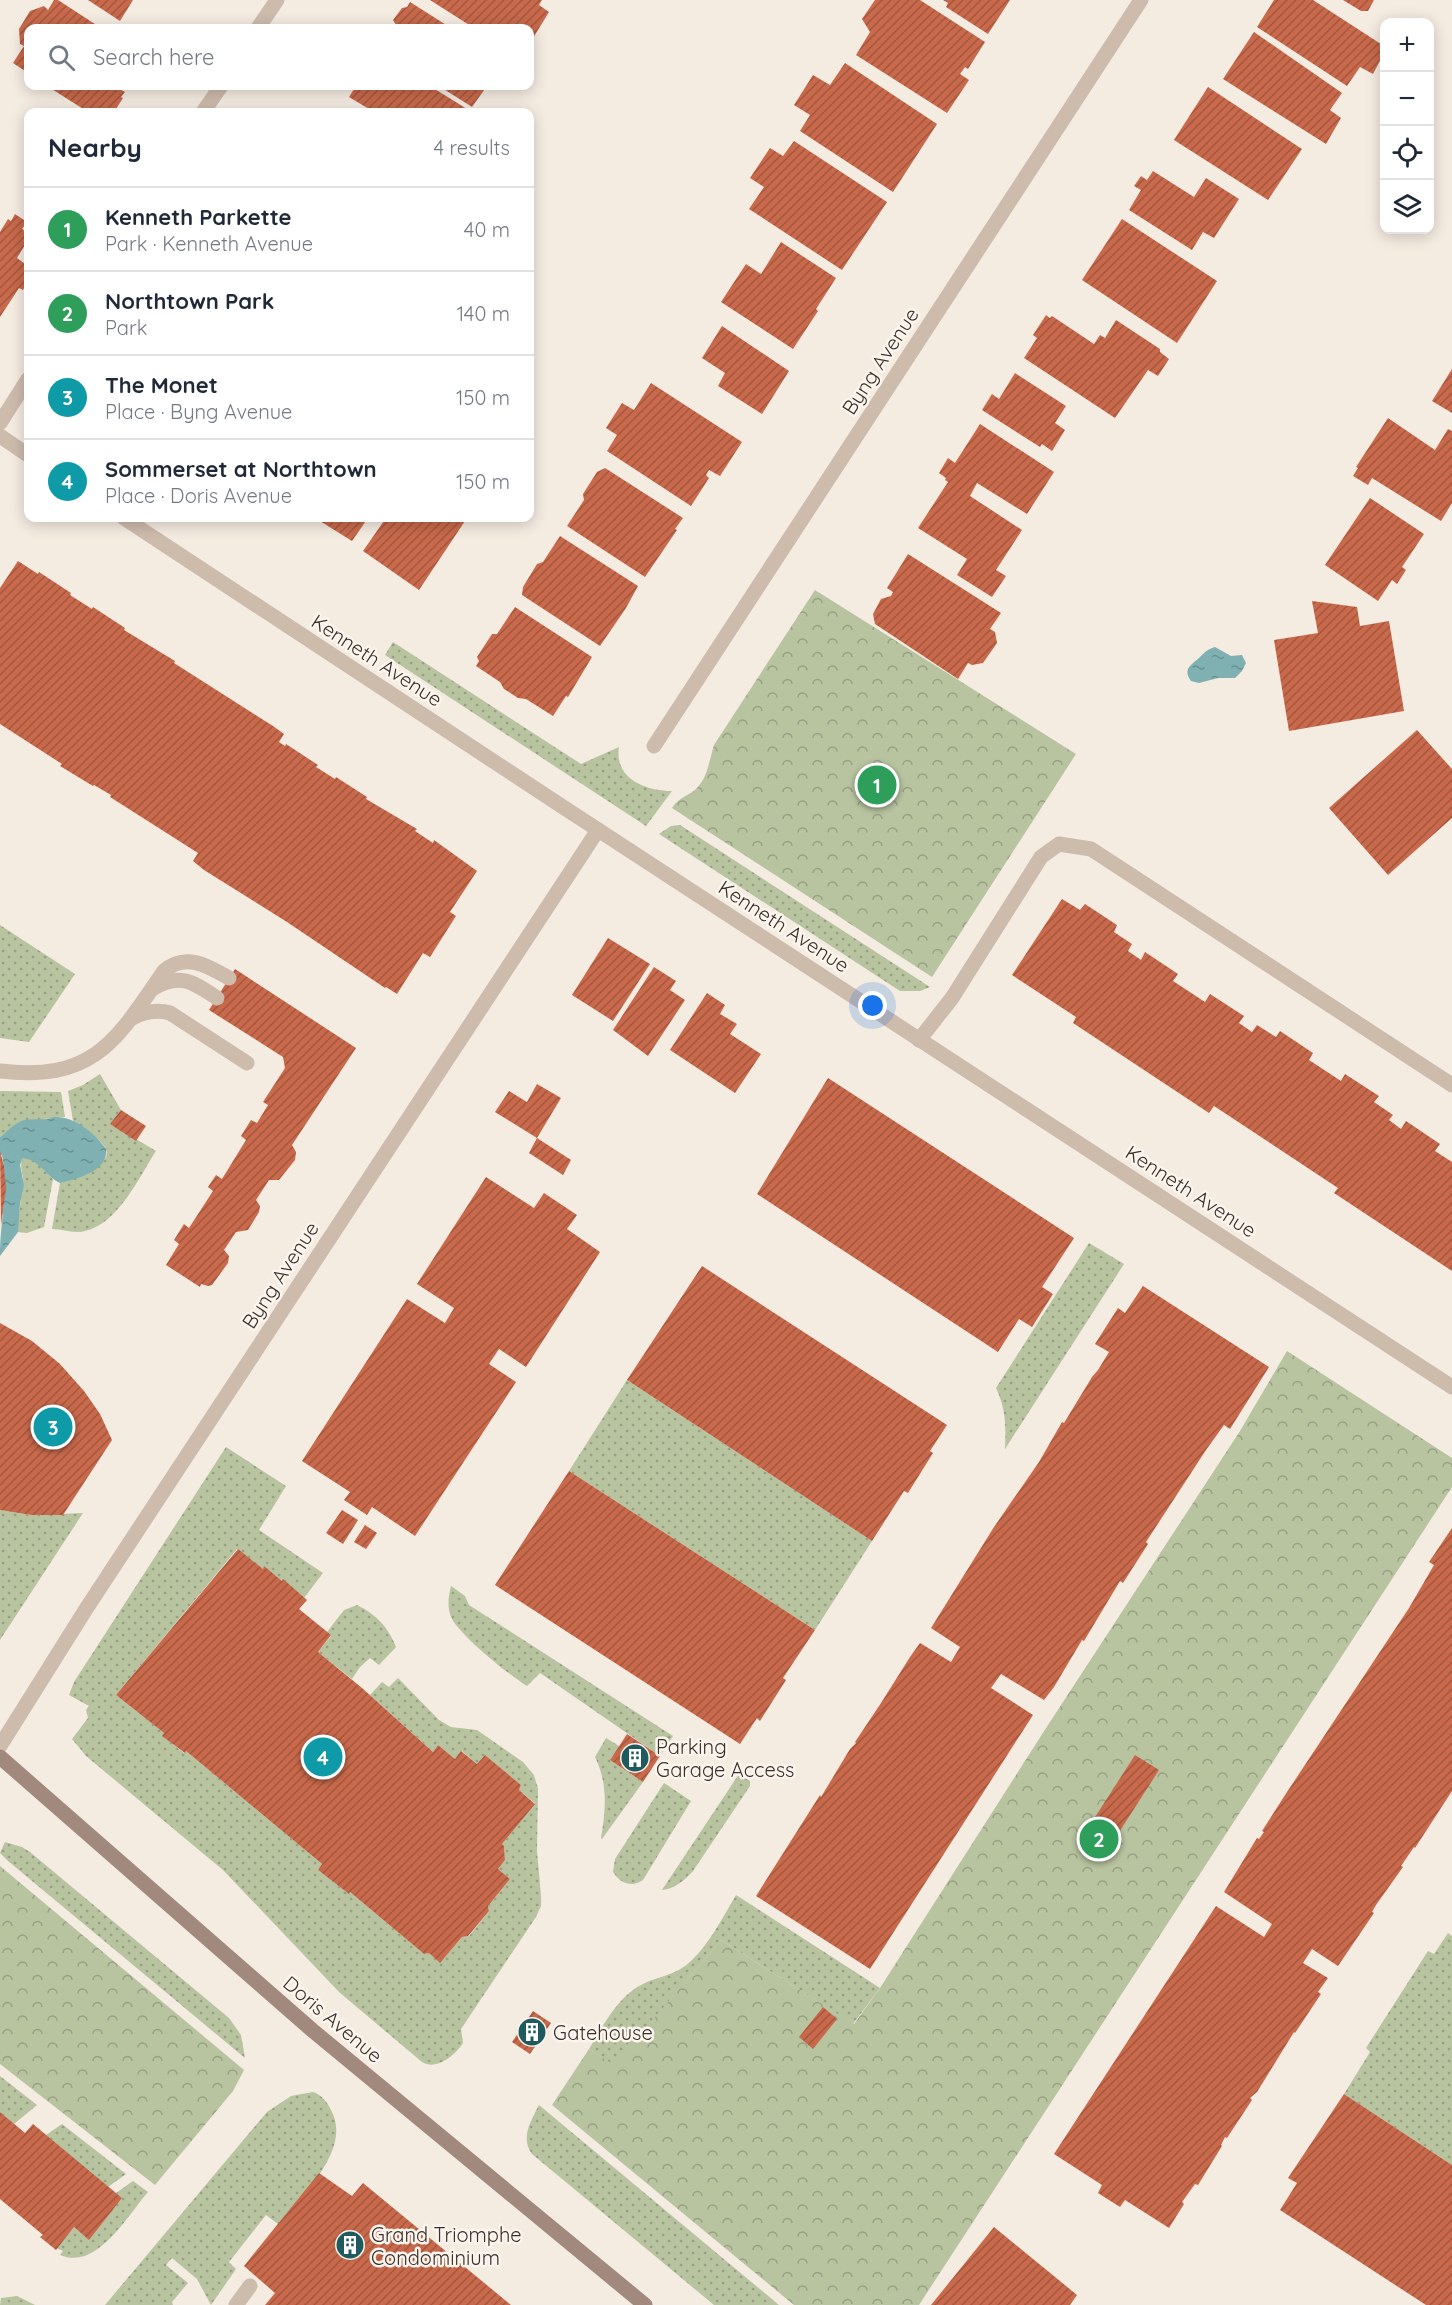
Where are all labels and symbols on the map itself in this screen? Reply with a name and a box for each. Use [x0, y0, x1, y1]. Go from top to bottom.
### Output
street label: Byng Avenue [836, 303, 924, 419]
street label: Kenneth Avenue [307, 608, 447, 712]
pin: 1 [858, 762, 896, 808]
street label: Kenneth Avenue [714, 874, 854, 978]
your location [858, 991, 887, 1020]
street label: Kenneth Avenue [1121, 1139, 1261, 1243]
street label: Byng Avenue [236, 1217, 324, 1333]
pin: 3 [34, 1404, 72, 1450]
pin: 4 [304, 1734, 342, 1780]
place label: Parking Garage Access [656, 1734, 794, 1782]
building icon: Parking Garage Access [619, 1742, 651, 1774]
pin: 2 [1080, 1816, 1118, 1862]
street label: Doris Avenue [278, 1970, 388, 2068]
building icon: Gatehouse [516, 2016, 548, 2048]
place label: Gatehouse [553, 2020, 653, 2045]
place label: Grand Triomphe Condominium [371, 2222, 522, 2270]
building icon: Grand Triomphe Condominium [334, 2229, 366, 2261]

